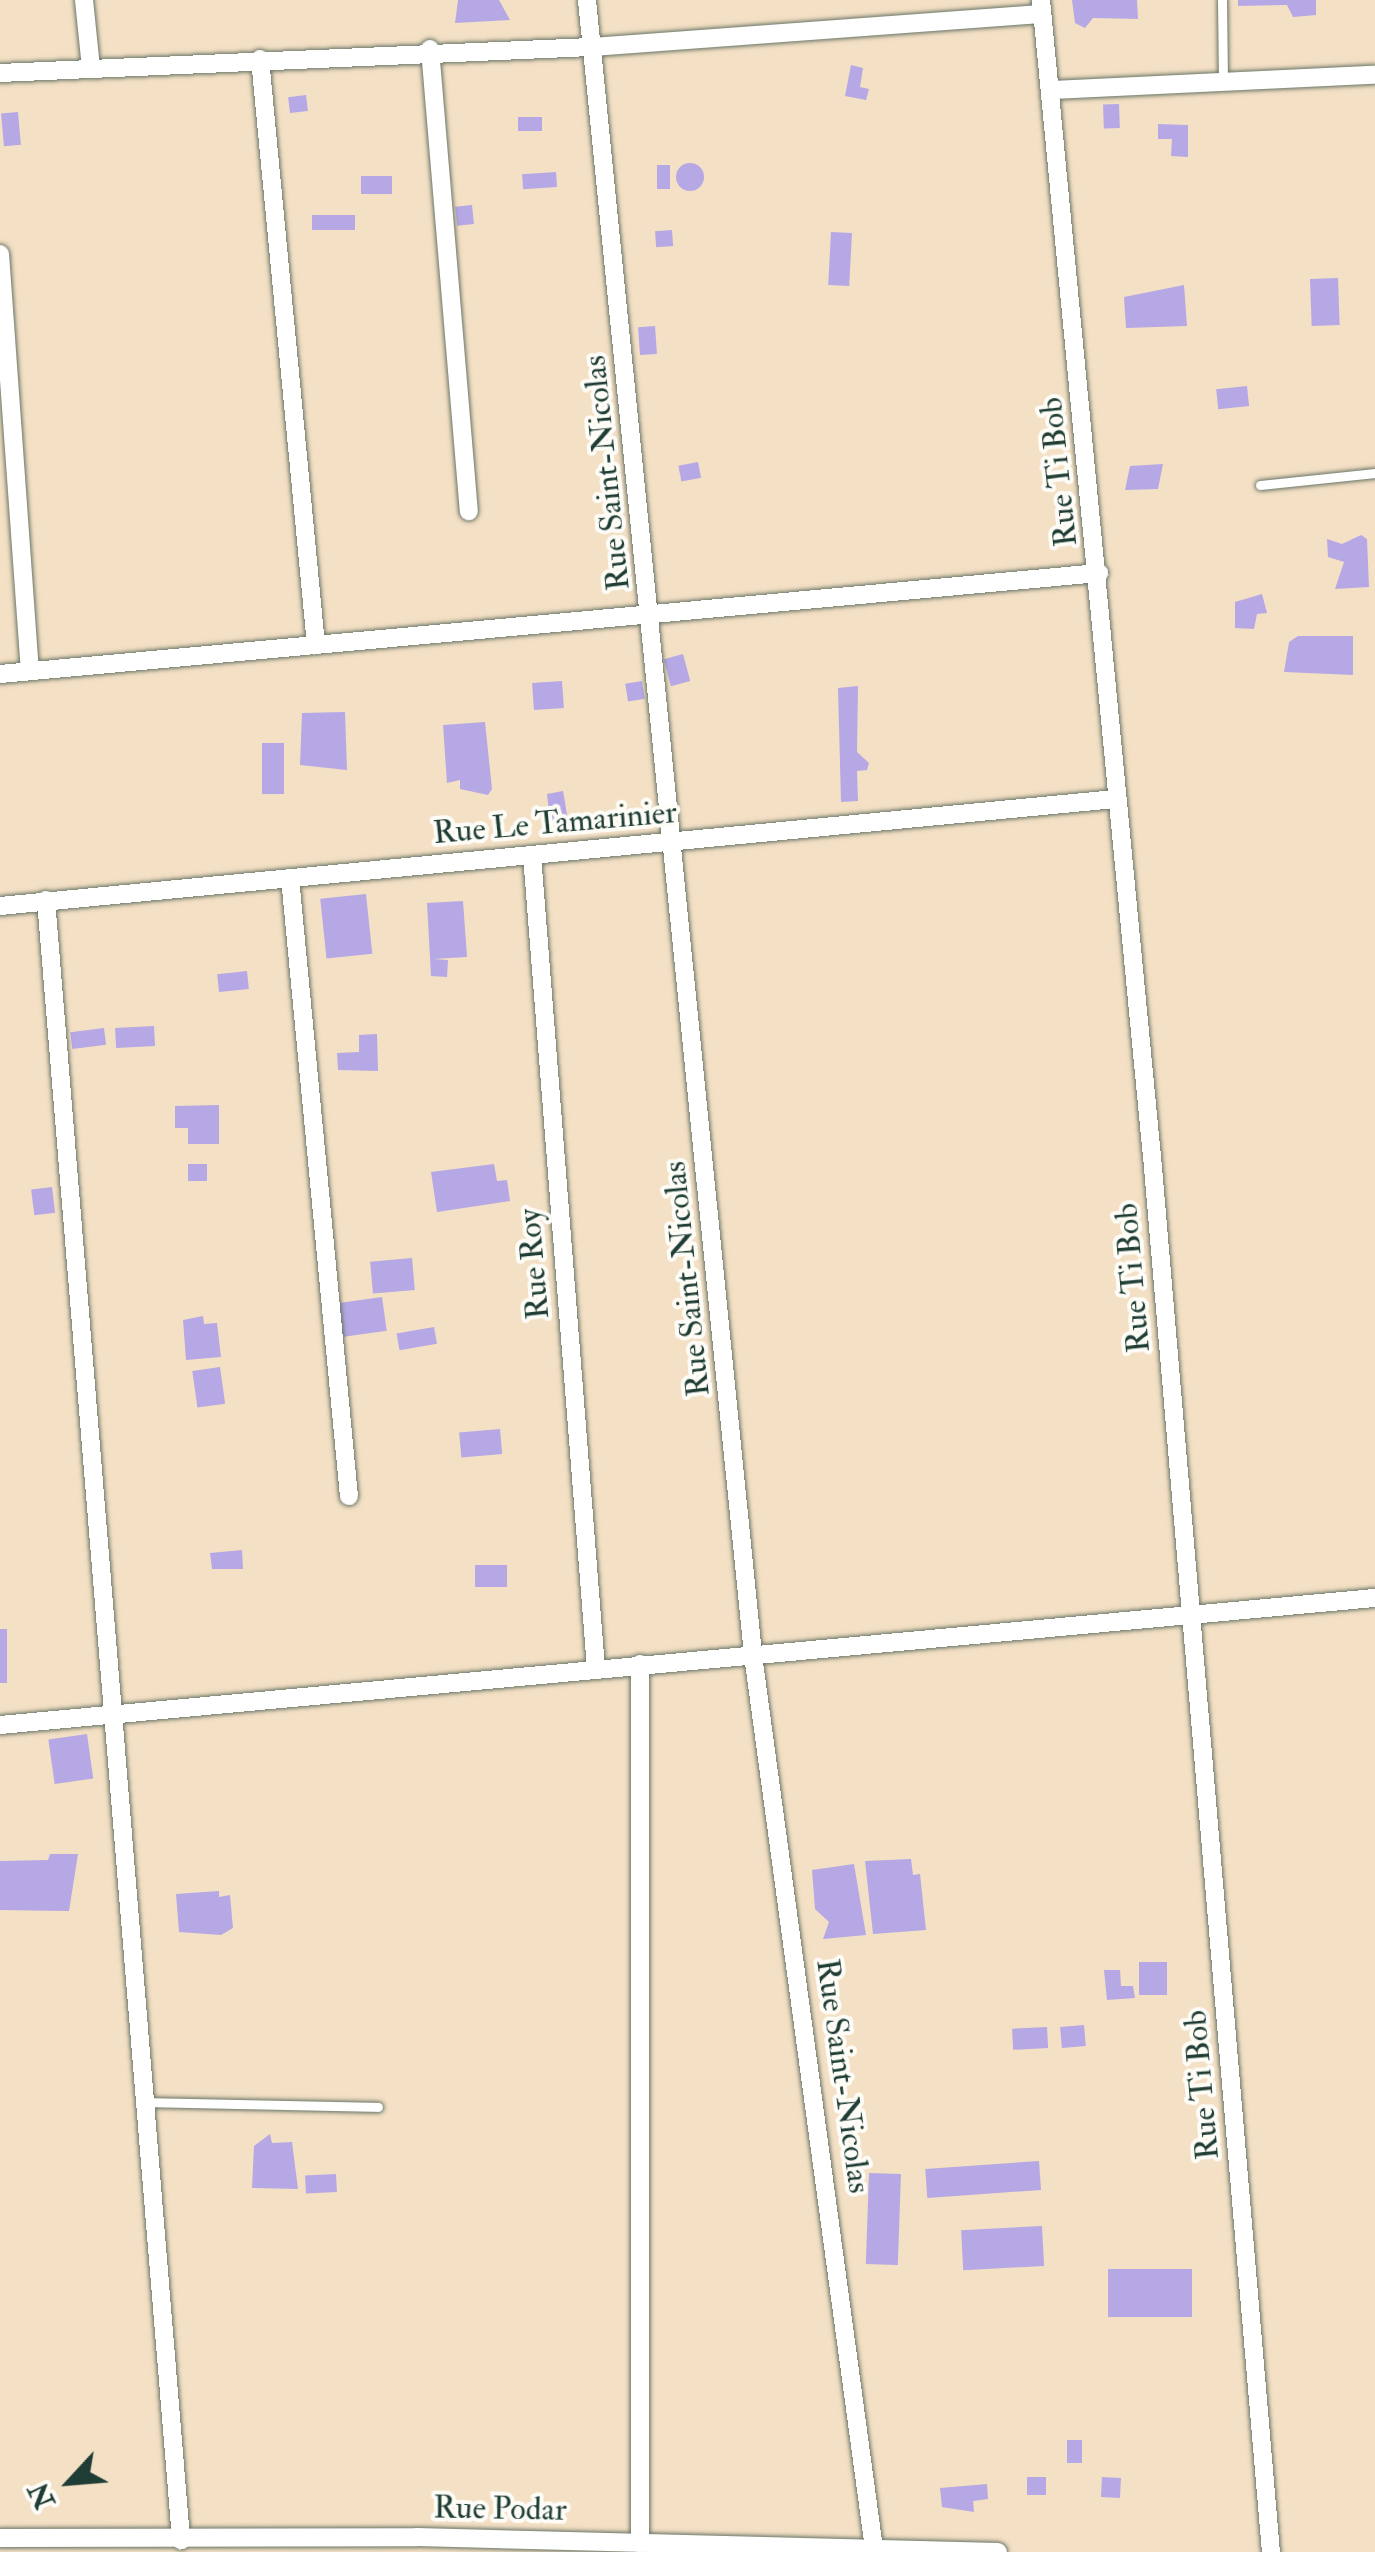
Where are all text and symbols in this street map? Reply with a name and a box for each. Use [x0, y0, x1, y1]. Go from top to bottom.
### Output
street label: Rue Saint-Nicolas [576, 354, 638, 592]
street label: Rue Ti Bob [1032, 395, 1086, 549]
street label: Rue Le Tamarinier [432, 793, 678, 853]
street label: Rue Saint-Nicolas [656, 1160, 718, 1398]
street label: Rue Ti Bob [1107, 1202, 1159, 1354]
street label: Rue Roy [510, 1207, 558, 1321]
street label: Rue Saint-Nicolas [808, 1956, 878, 2196]
street label: Rue Ti Bob [1176, 2009, 1228, 2161]
north arrow [20, 2432, 120, 2532]
text: N [21, 2476, 64, 2514]
street label: Rue Podar [433, 2489, 567, 2529]

